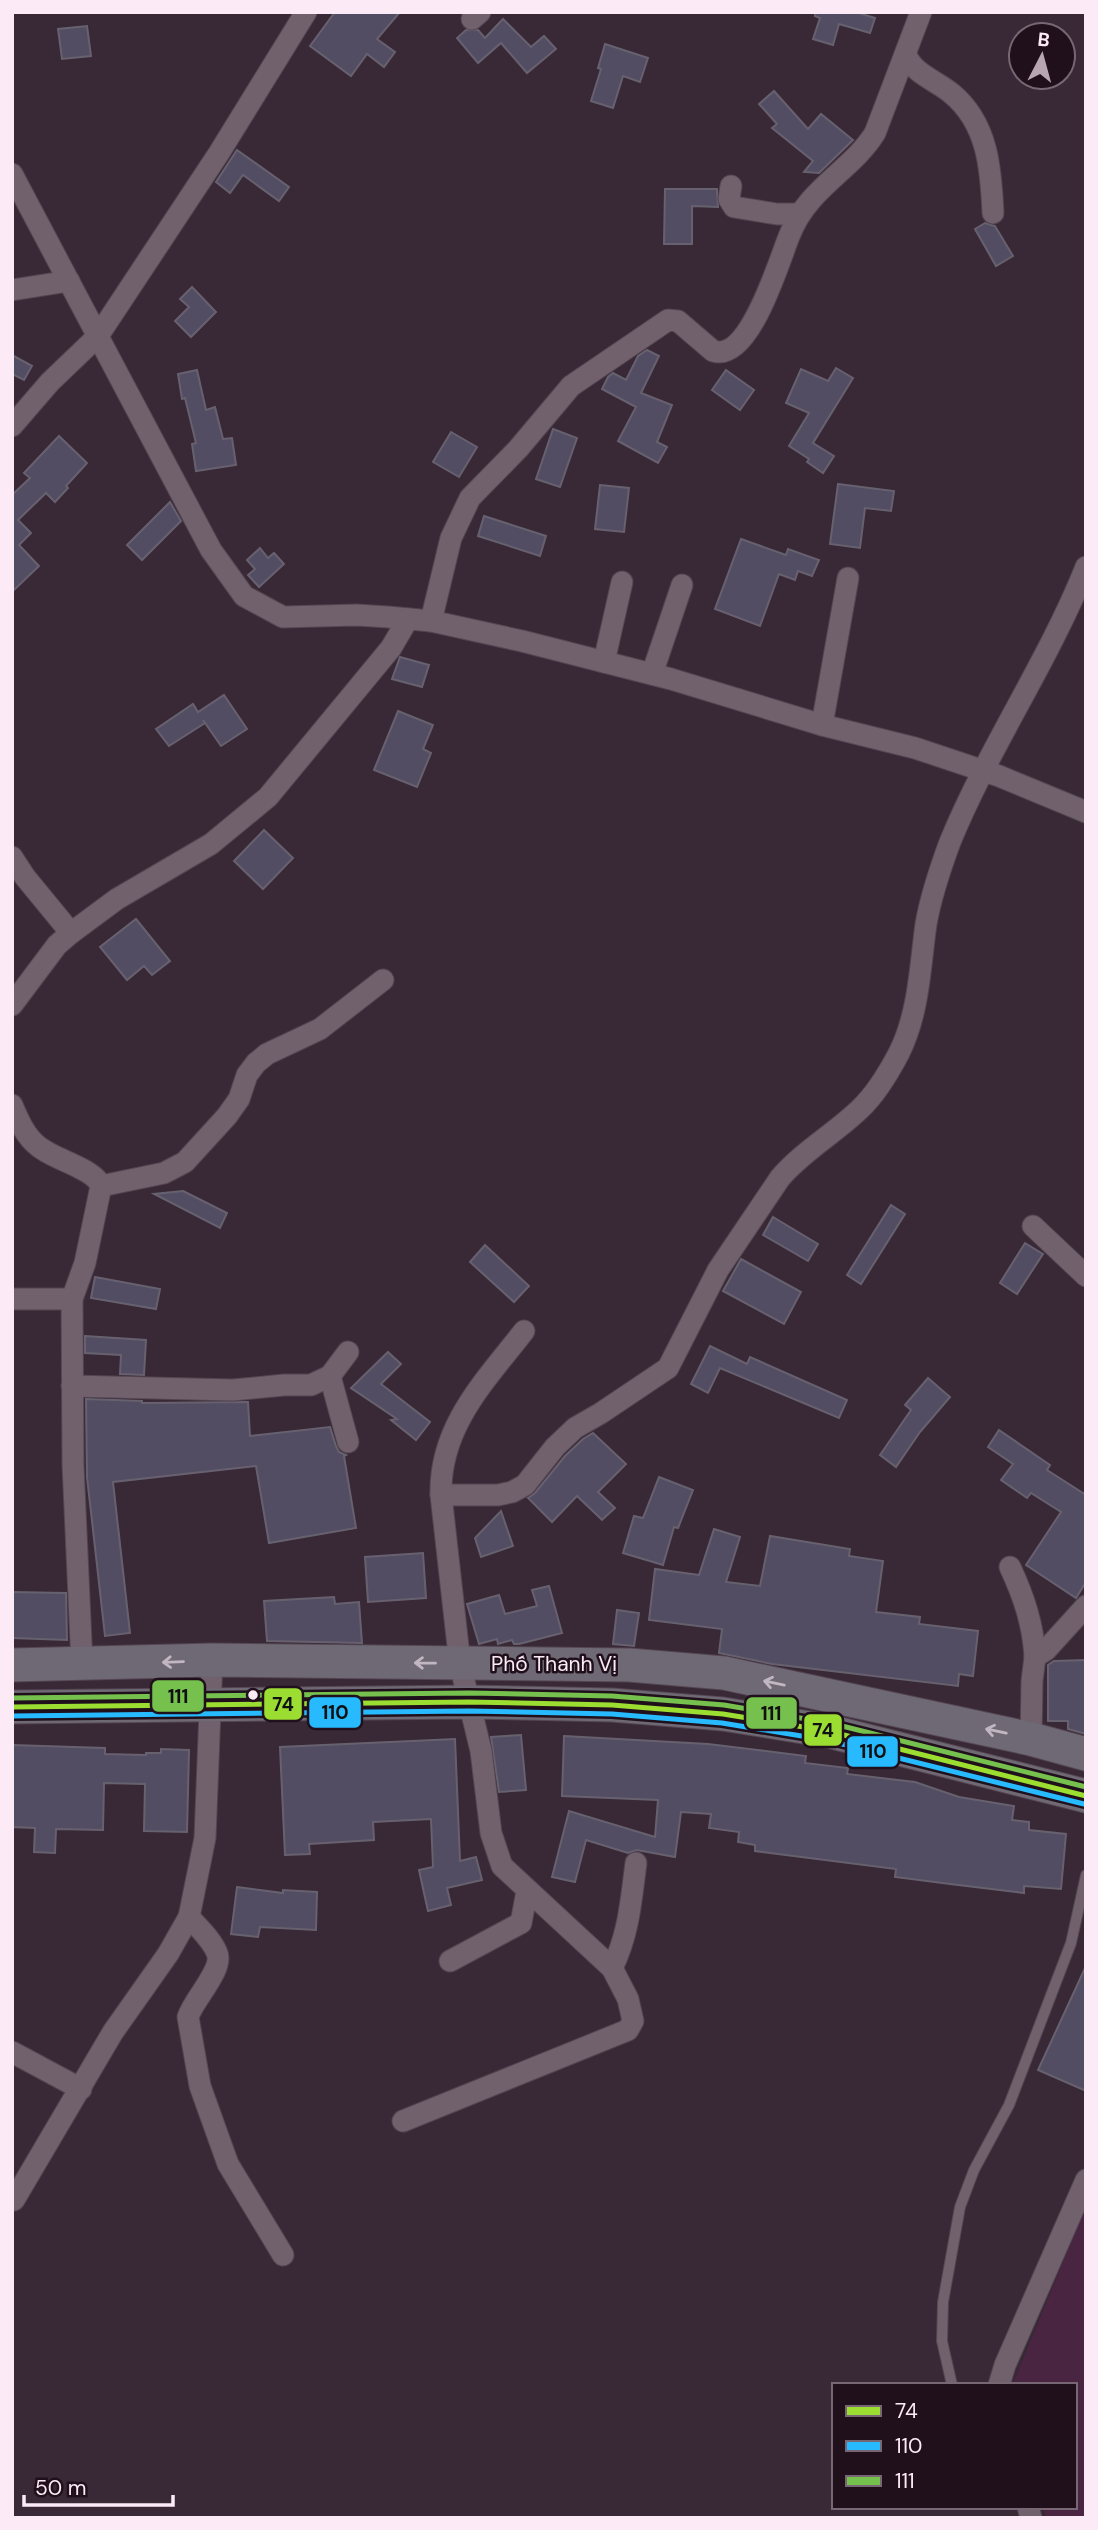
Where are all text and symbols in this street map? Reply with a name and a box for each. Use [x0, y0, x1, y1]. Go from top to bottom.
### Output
north arrow [1007, 21, 1077, 91]
text: B [1036, 27, 1051, 53]
street label: Phố Thanh Vị [491, 1650, 617, 1678]
one-way arrow [162, 1655, 185, 1668]
one-way arrow [414, 1656, 437, 1670]
one-way arrow [763, 1676, 785, 1689]
line badge: 111 [151, 1679, 205, 1713]
text: 111 [168, 1684, 188, 1709]
line badge: 74 [263, 1687, 303, 1721]
unlabelled marker [246, 1688, 260, 1702]
text: 74 [272, 1692, 294, 1717]
line badge: 110 [308, 1696, 362, 1729]
line badge: 111 [745, 1696, 798, 1730]
text: 110 [321, 1700, 349, 1725]
text: 111 [761, 1701, 781, 1726]
line badge: 74 [803, 1713, 843, 1747]
text: 74 [812, 1718, 834, 1743]
one-way arrow [985, 1724, 1008, 1738]
line badge: 110 [846, 1735, 899, 1768]
text: 110 [859, 1739, 887, 1764]
legend [832, 2383, 1077, 2509]
text: 74 [895, 2397, 918, 2425]
text: 110 [895, 2432, 922, 2460]
scale bar [24, 2464, 173, 2508]
text: 111 [895, 2467, 915, 2495]
text: 50 m [35, 2474, 86, 2502]

